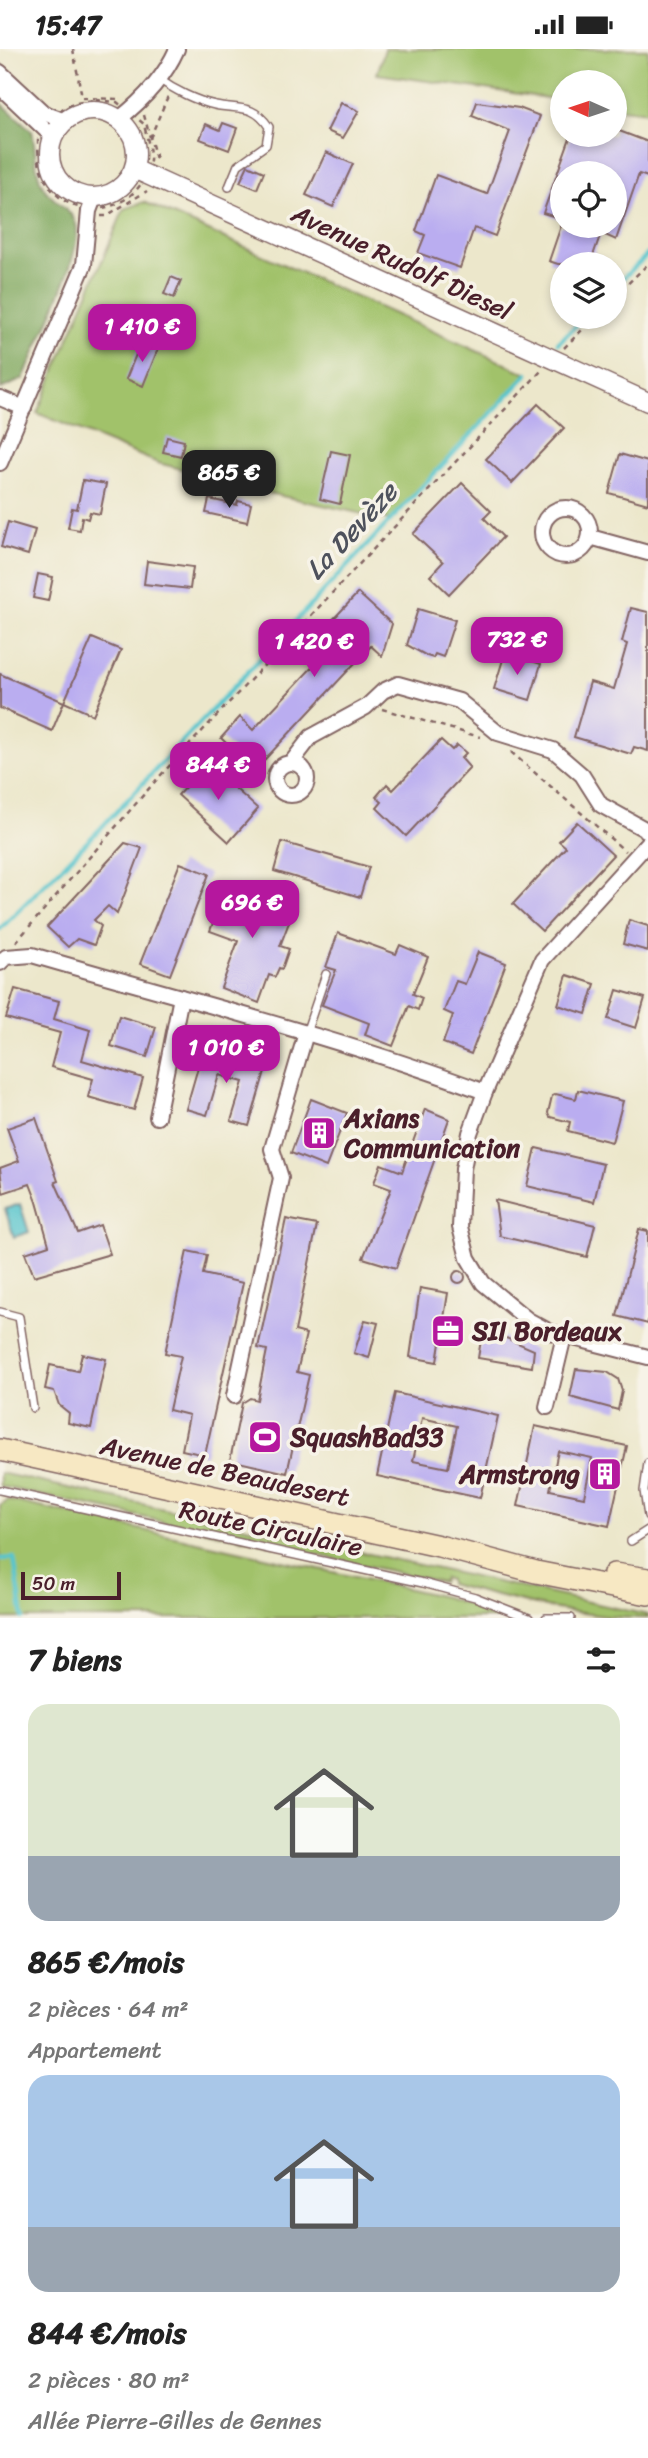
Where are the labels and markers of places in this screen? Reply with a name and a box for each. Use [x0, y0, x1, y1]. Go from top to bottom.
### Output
pin: 1 410 € [77, 305, 207, 364]
pin: 865 € [180, 451, 278, 510]
pin: 732 € [468, 617, 566, 677]
pin: 1 420 € [249, 619, 379, 679]
pin: 844 € [169, 743, 267, 802]
pin: 696 € [203, 881, 301, 940]
pin: 1 010 € [161, 1025, 291, 1085]
place label: Axians Communication [343, 1095, 521, 1171]
building icon: Axians Communication [300, 1114, 338, 1152]
place label: SII Bordeaux [471, 1308, 622, 1354]
office icon: SII Bordeaux [429, 1312, 467, 1350]
place label: SquashBad33 [289, 1414, 444, 1460]
sports icon: SquashBad33 [246, 1418, 284, 1456]
place label: Armstrong [458, 1451, 580, 1497]
building icon: Armstrong [586, 1455, 624, 1493]

